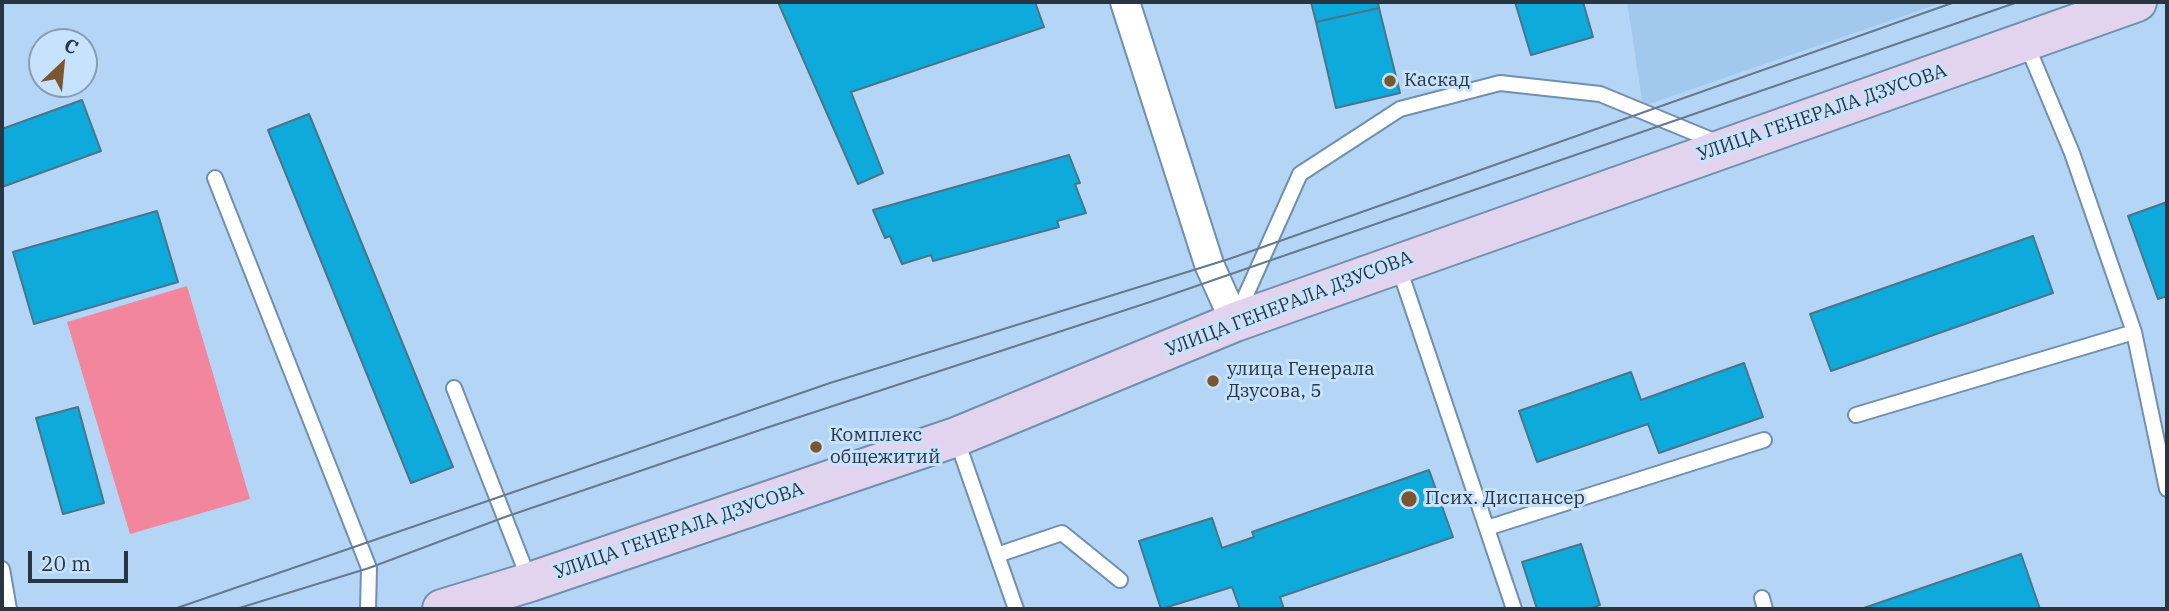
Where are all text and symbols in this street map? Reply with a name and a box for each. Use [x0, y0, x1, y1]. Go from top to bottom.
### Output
north arrow [28, 28, 98, 98]
text: С [60, 32, 82, 59]
street label: УЛИЦА ГЕНЕРАЛА ДЗУСОВА [1694, 59, 1950, 167]
place label: Каскад [1404, 70, 1470, 92]
marker: Каскад [1382, 73, 1398, 89]
street label: УЛИЦА ГЕНЕРАЛА ДЗУСОВА [1162, 246, 1416, 362]
place label: улица Генерала Дзусова, 5 [1227, 359, 1375, 403]
marker: улица Генерала Дзусова, 5 [1205, 373, 1221, 389]
place label: Комплекс общежитий [830, 425, 941, 469]
marker: Комплекс общежитий [808, 439, 824, 455]
street label: УЛИЦА ГЕНЕРАЛА ДЗУСОВА [551, 477, 807, 585]
place label: Псих. Диспансер [1425, 488, 1585, 510]
marker: Псих. Диспансер [1399, 489, 1419, 509]
scale bar [32, 538, 131, 582]
text: 20 m [41, 549, 91, 577]

